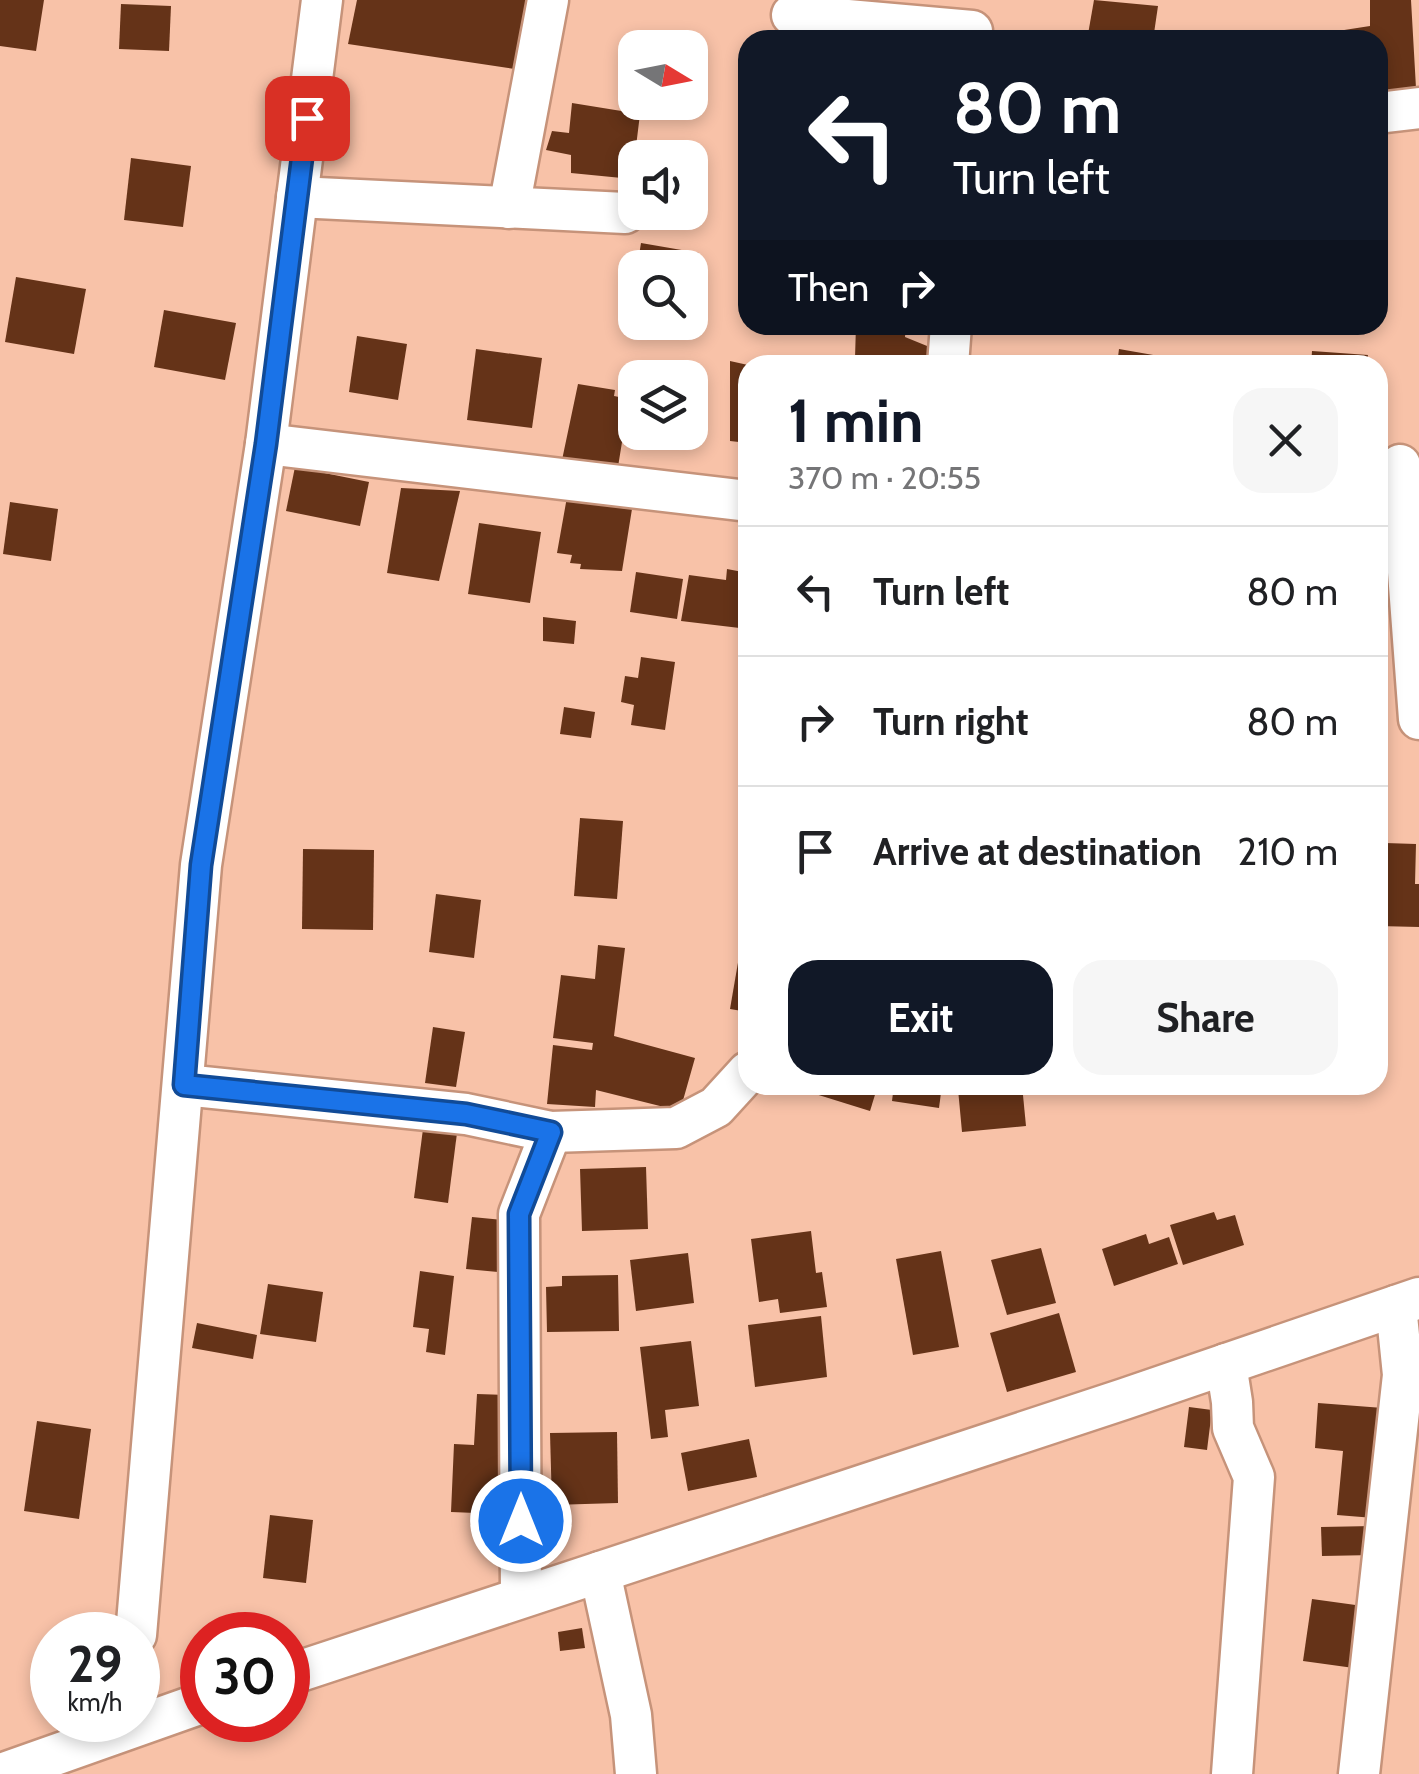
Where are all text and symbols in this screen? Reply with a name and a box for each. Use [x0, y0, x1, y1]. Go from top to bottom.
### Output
north arrow [618, 30, 708, 120]
map controls [618, 30, 708, 450]
text: 80 m [953, 65, 1121, 151]
icon: left [788, 70, 918, 200]
pin [265, 76, 350, 161]
icon: arrive [280, 91, 335, 146]
button: sound [618, 140, 708, 230]
text: Turn left [953, 151, 1110, 205]
button: search [618, 250, 708, 340]
icon: right [889, 260, 944, 315]
text: Then [788, 264, 869, 311]
button: layers [618, 360, 708, 450]
text: 1 min [788, 384, 923, 457]
button: close [1233, 388, 1338, 493]
text: 370 m · 20:55 [788, 458, 981, 497]
icon: left [788, 564, 843, 619]
text: Turn left [873, 568, 1009, 615]
text: 80 m [1247, 568, 1338, 615]
icon: right [788, 694, 843, 749]
text: Turn right [873, 698, 1029, 745]
text: 80 m [1247, 698, 1338, 745]
icon: arrive [788, 824, 843, 879]
text: Arrive at destination [873, 828, 1202, 875]
text: 210 m [1237, 828, 1338, 875]
button: Exit [788, 960, 1053, 1075]
button: Share [1073, 960, 1338, 1075]
position arrow [469, 1469, 573, 1573]
speed limit sign: 30 [180, 1612, 310, 1742]
text: 29 [68, 1634, 122, 1695]
text: km/h [68, 1687, 122, 1717]

